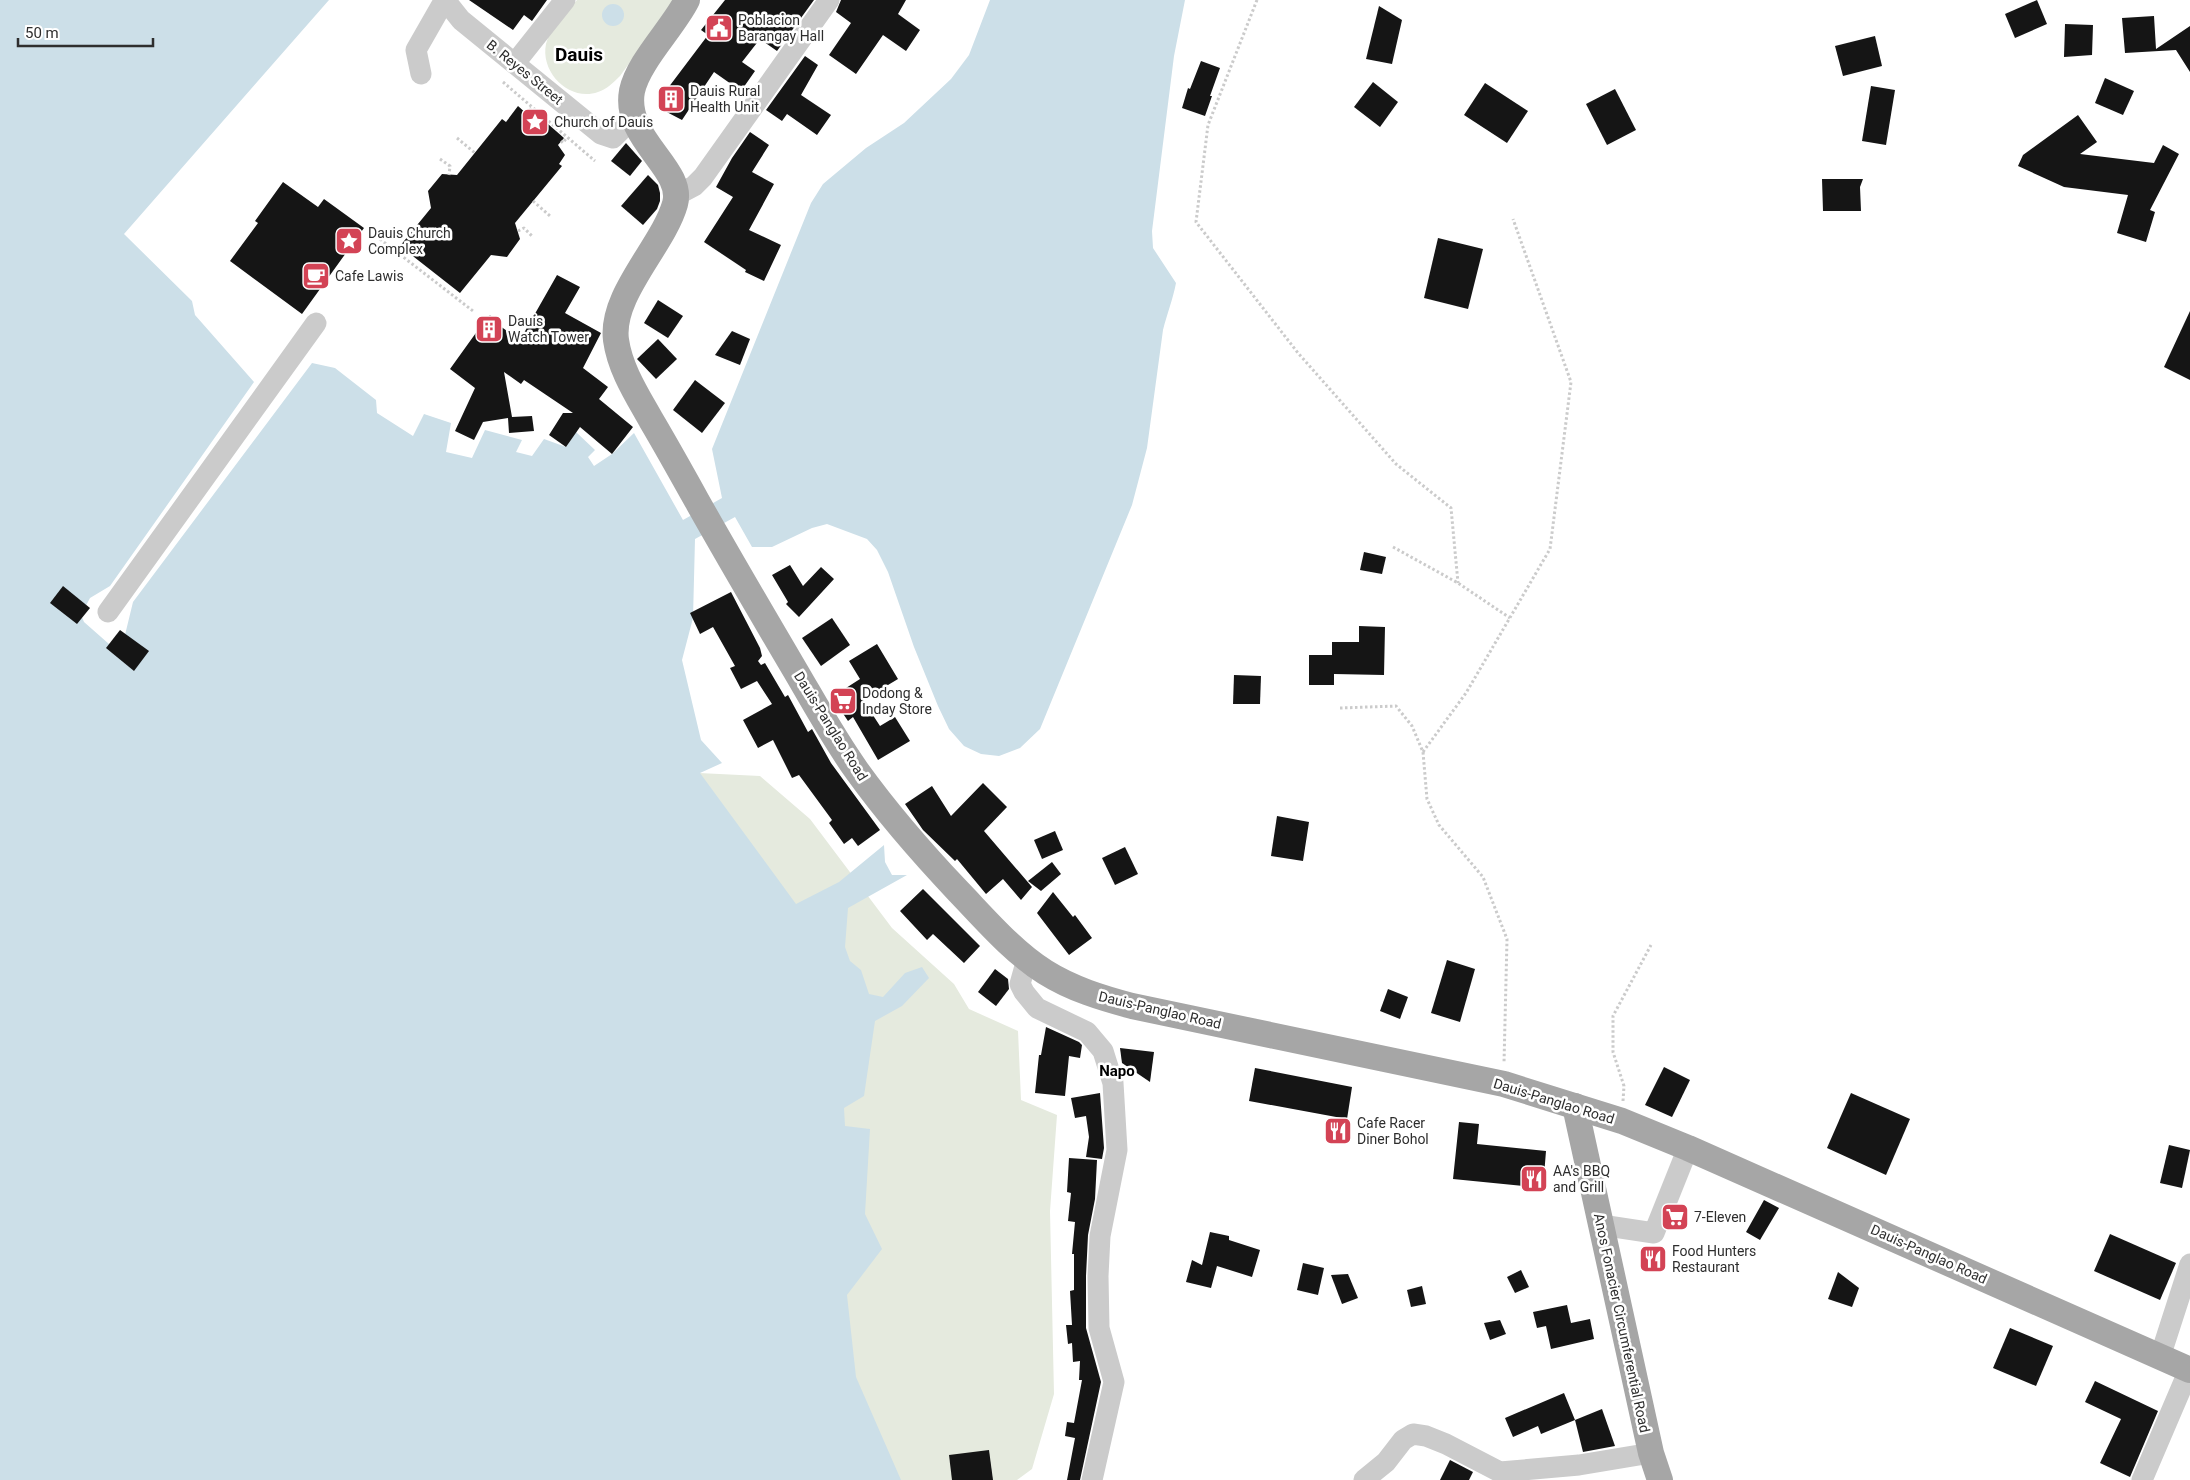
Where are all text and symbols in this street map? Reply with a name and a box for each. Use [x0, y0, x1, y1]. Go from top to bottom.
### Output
place label: Poblacion Barangay Hall [738, 12, 824, 44]
public building icon: Poblacion Barangay Hall [704, 13, 734, 43]
scale bar [18, 15, 152, 47]
text: 50 m [25, 24, 59, 42]
street label: B. Reyes Street [484, 36, 567, 108]
district label: Dauis [555, 43, 603, 66]
place label: Dauis Rural Health Unit [690, 83, 760, 115]
building icon: Dauis Rural Health Unit [656, 84, 686, 114]
place icon: Church of Dauis [520, 107, 550, 137]
place label: Church of Dauis [554, 114, 653, 130]
place label: Dauis Church Complex [368, 225, 451, 257]
place icon: Dauis Church Complex [334, 226, 364, 256]
cafe icon: Cafe Lawis [301, 261, 331, 291]
place label: Cafe Lawis [335, 268, 404, 284]
place label: Dauis Watch Tower [508, 313, 589, 345]
building icon: Dauis Watch Tower [474, 314, 504, 344]
street label: Dauis-Panglao Road [791, 669, 871, 783]
place label: Dodong & Inday Store [862, 685, 932, 717]
supermarket icon: Dodong & Inday Store [828, 686, 858, 716]
street label: Dauis-Panglao Road [1097, 988, 1223, 1032]
district label: Napo [1099, 1062, 1135, 1080]
street label: Dauis-Panglao Road [1492, 1075, 1616, 1127]
place label: Cafe Racer Diner Bohol [1357, 1115, 1429, 1147]
restaurant icon: Cafe Racer Diner Bohol [1323, 1116, 1353, 1146]
place label: AA's BBQ and Grill [1553, 1163, 1610, 1195]
restaurant icon: AA's BBQ and Grill [1519, 1164, 1549, 1194]
supermarket icon: 7-Eleven [1660, 1202, 1690, 1232]
place label: 7-Eleven [1694, 1209, 1746, 1225]
street label: Anos Fonacier Circumferential Road [1591, 1212, 1653, 1434]
street label: Dauis-Panglao Road [1868, 1221, 1990, 1287]
place label: Food Hunters Restaurant [1672, 1243, 1756, 1275]
restaurant icon: Food Hunters Restaurant [1638, 1244, 1668, 1274]

